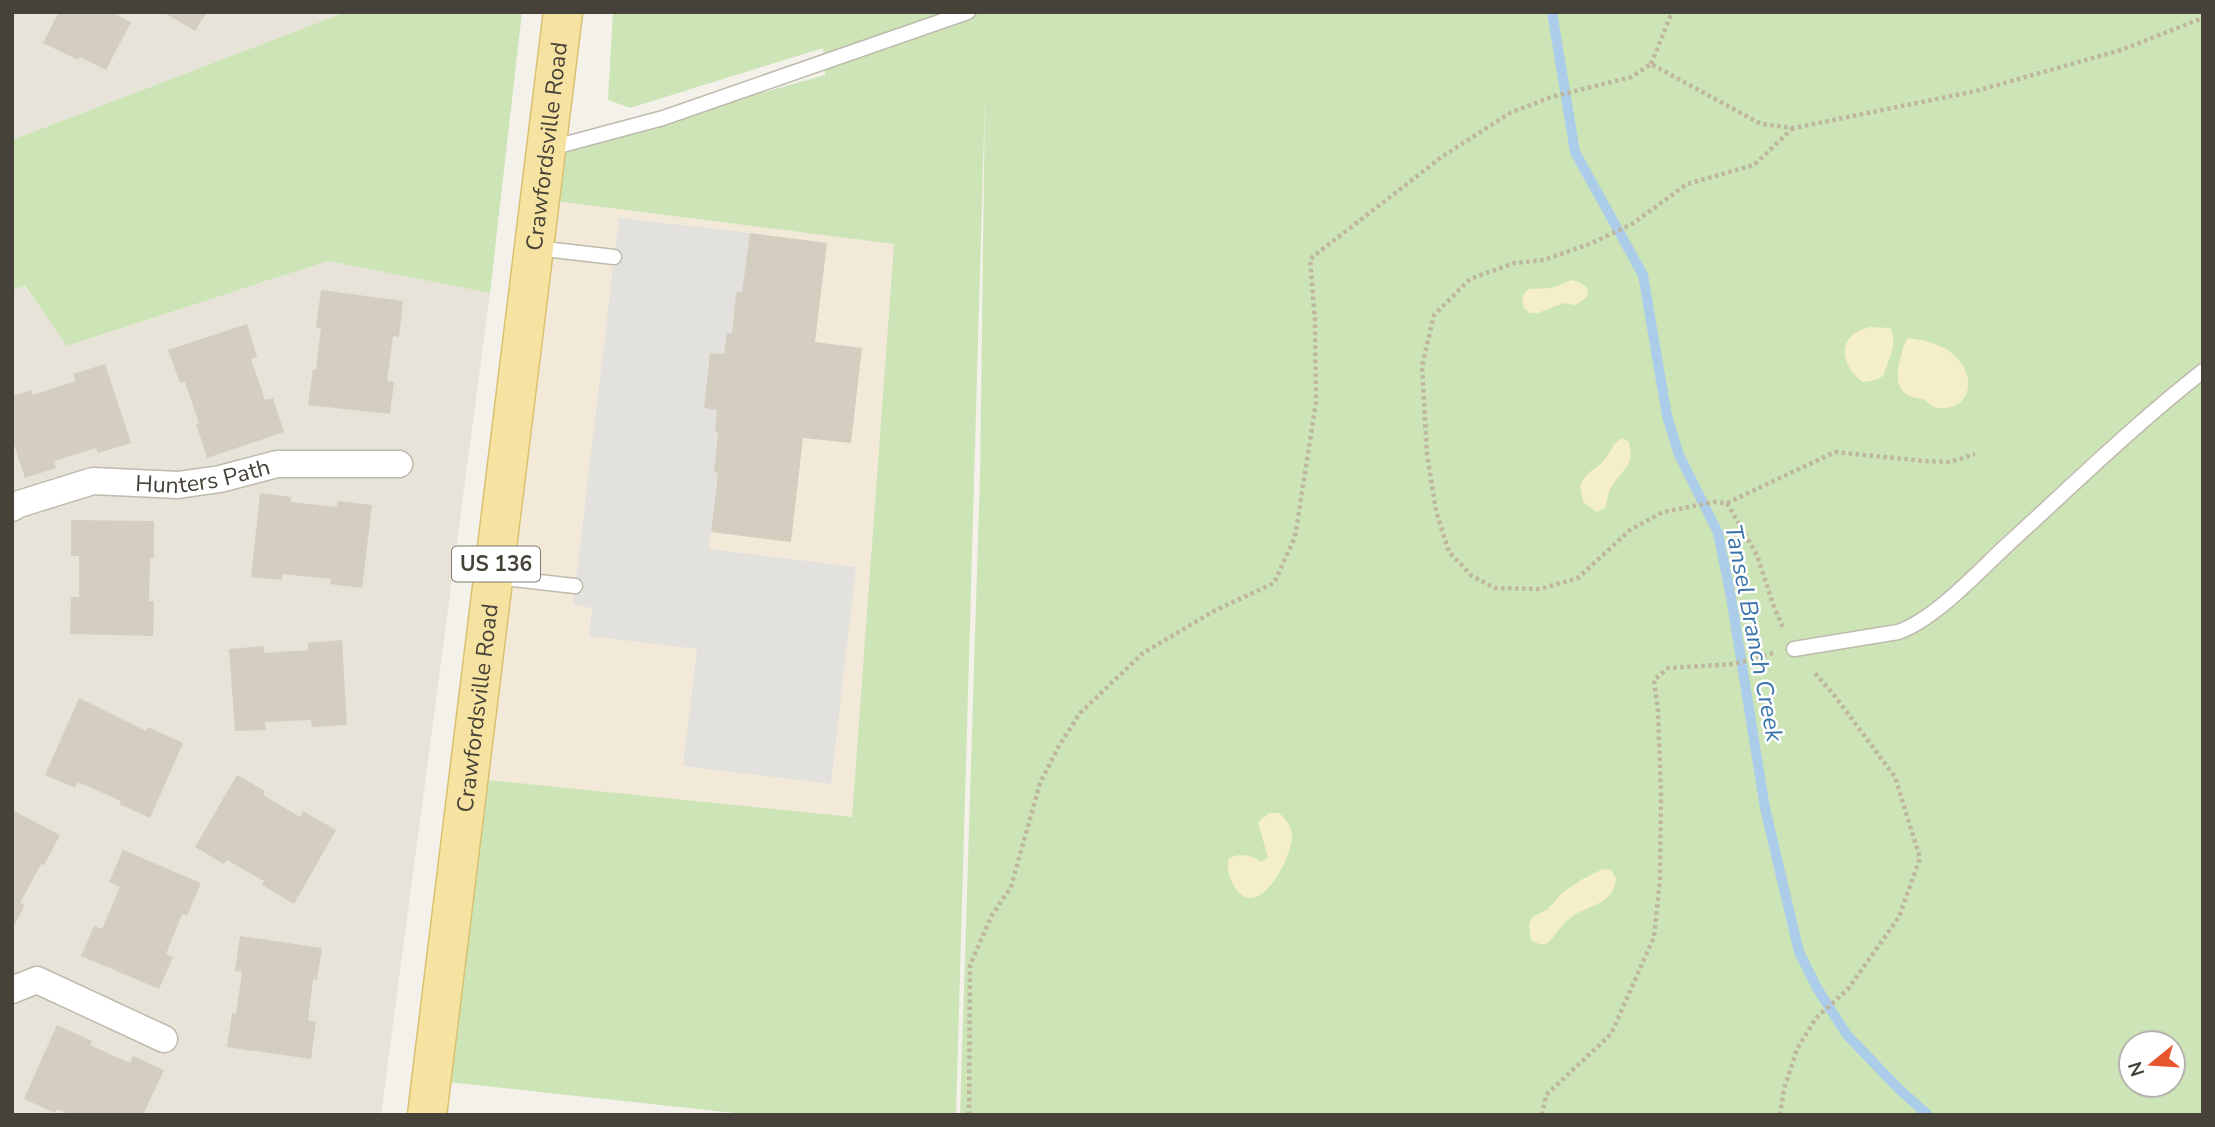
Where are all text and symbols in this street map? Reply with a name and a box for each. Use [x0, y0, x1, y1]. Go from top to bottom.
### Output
street label: Crawfordsville Road [519, 40, 575, 253]
street label: Hunters Path [135, 452, 273, 501]
water label: Tansel Branch Creek [1717, 522, 1791, 745]
road number: US 136 [452, 546, 540, 582]
street label: Crawfordsville Road [449, 602, 506, 814]
north arrow [2117, 1029, 2187, 1099]
text: N [2122, 1058, 2151, 1080]

